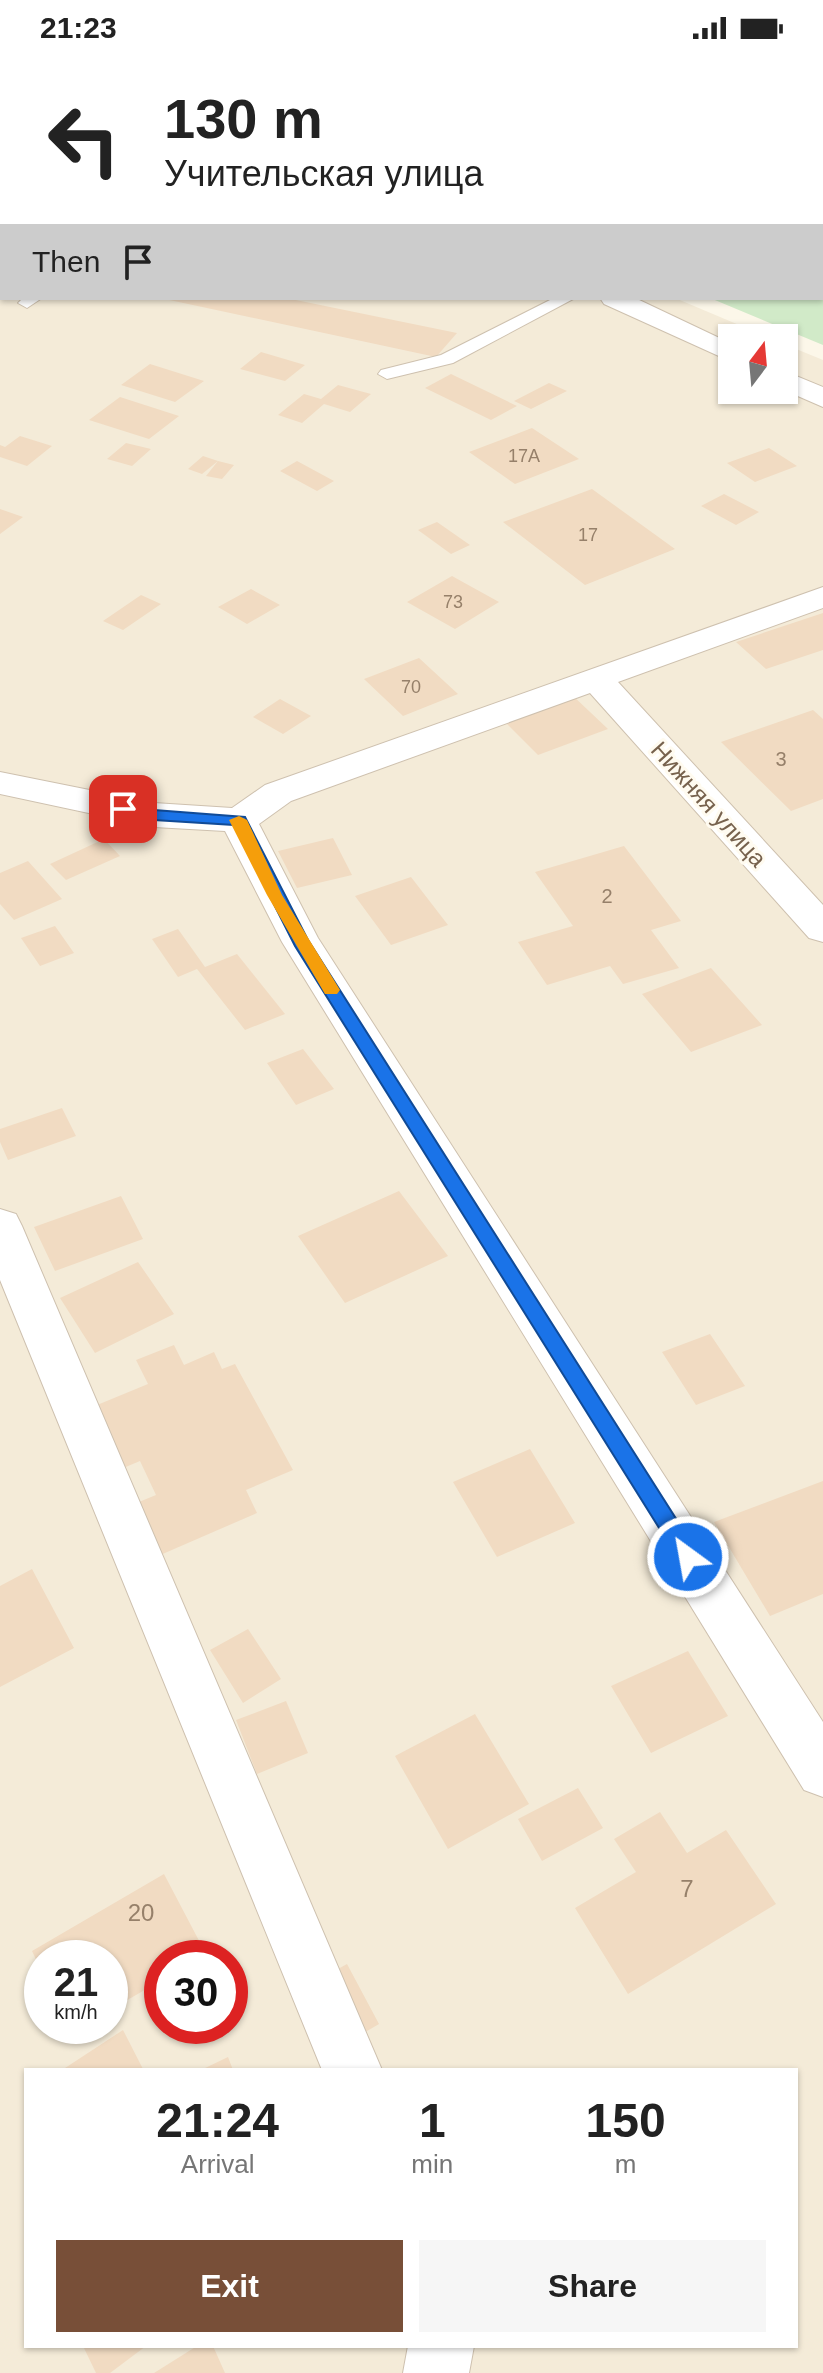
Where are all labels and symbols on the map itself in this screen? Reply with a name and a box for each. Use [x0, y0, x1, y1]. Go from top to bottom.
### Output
north arrow [718, 324, 798, 404]
house number: 17А [508, 446, 540, 466]
house number: 17 [578, 525, 598, 545]
house number: 73 [443, 592, 463, 612]
house number: 70 [401, 677, 421, 697]
street label: Нижняя улица [646, 736, 773, 872]
house number: 3 [775, 748, 787, 770]
pin [89, 775, 157, 843]
house number: 2 [601, 885, 613, 907]
position arrow [646, 1515, 730, 1599]
house number: 7 [680, 1875, 694, 1902]
house number: 20 [128, 1899, 154, 1926]
speed limit sign: 30 [144, 1940, 248, 2044]

